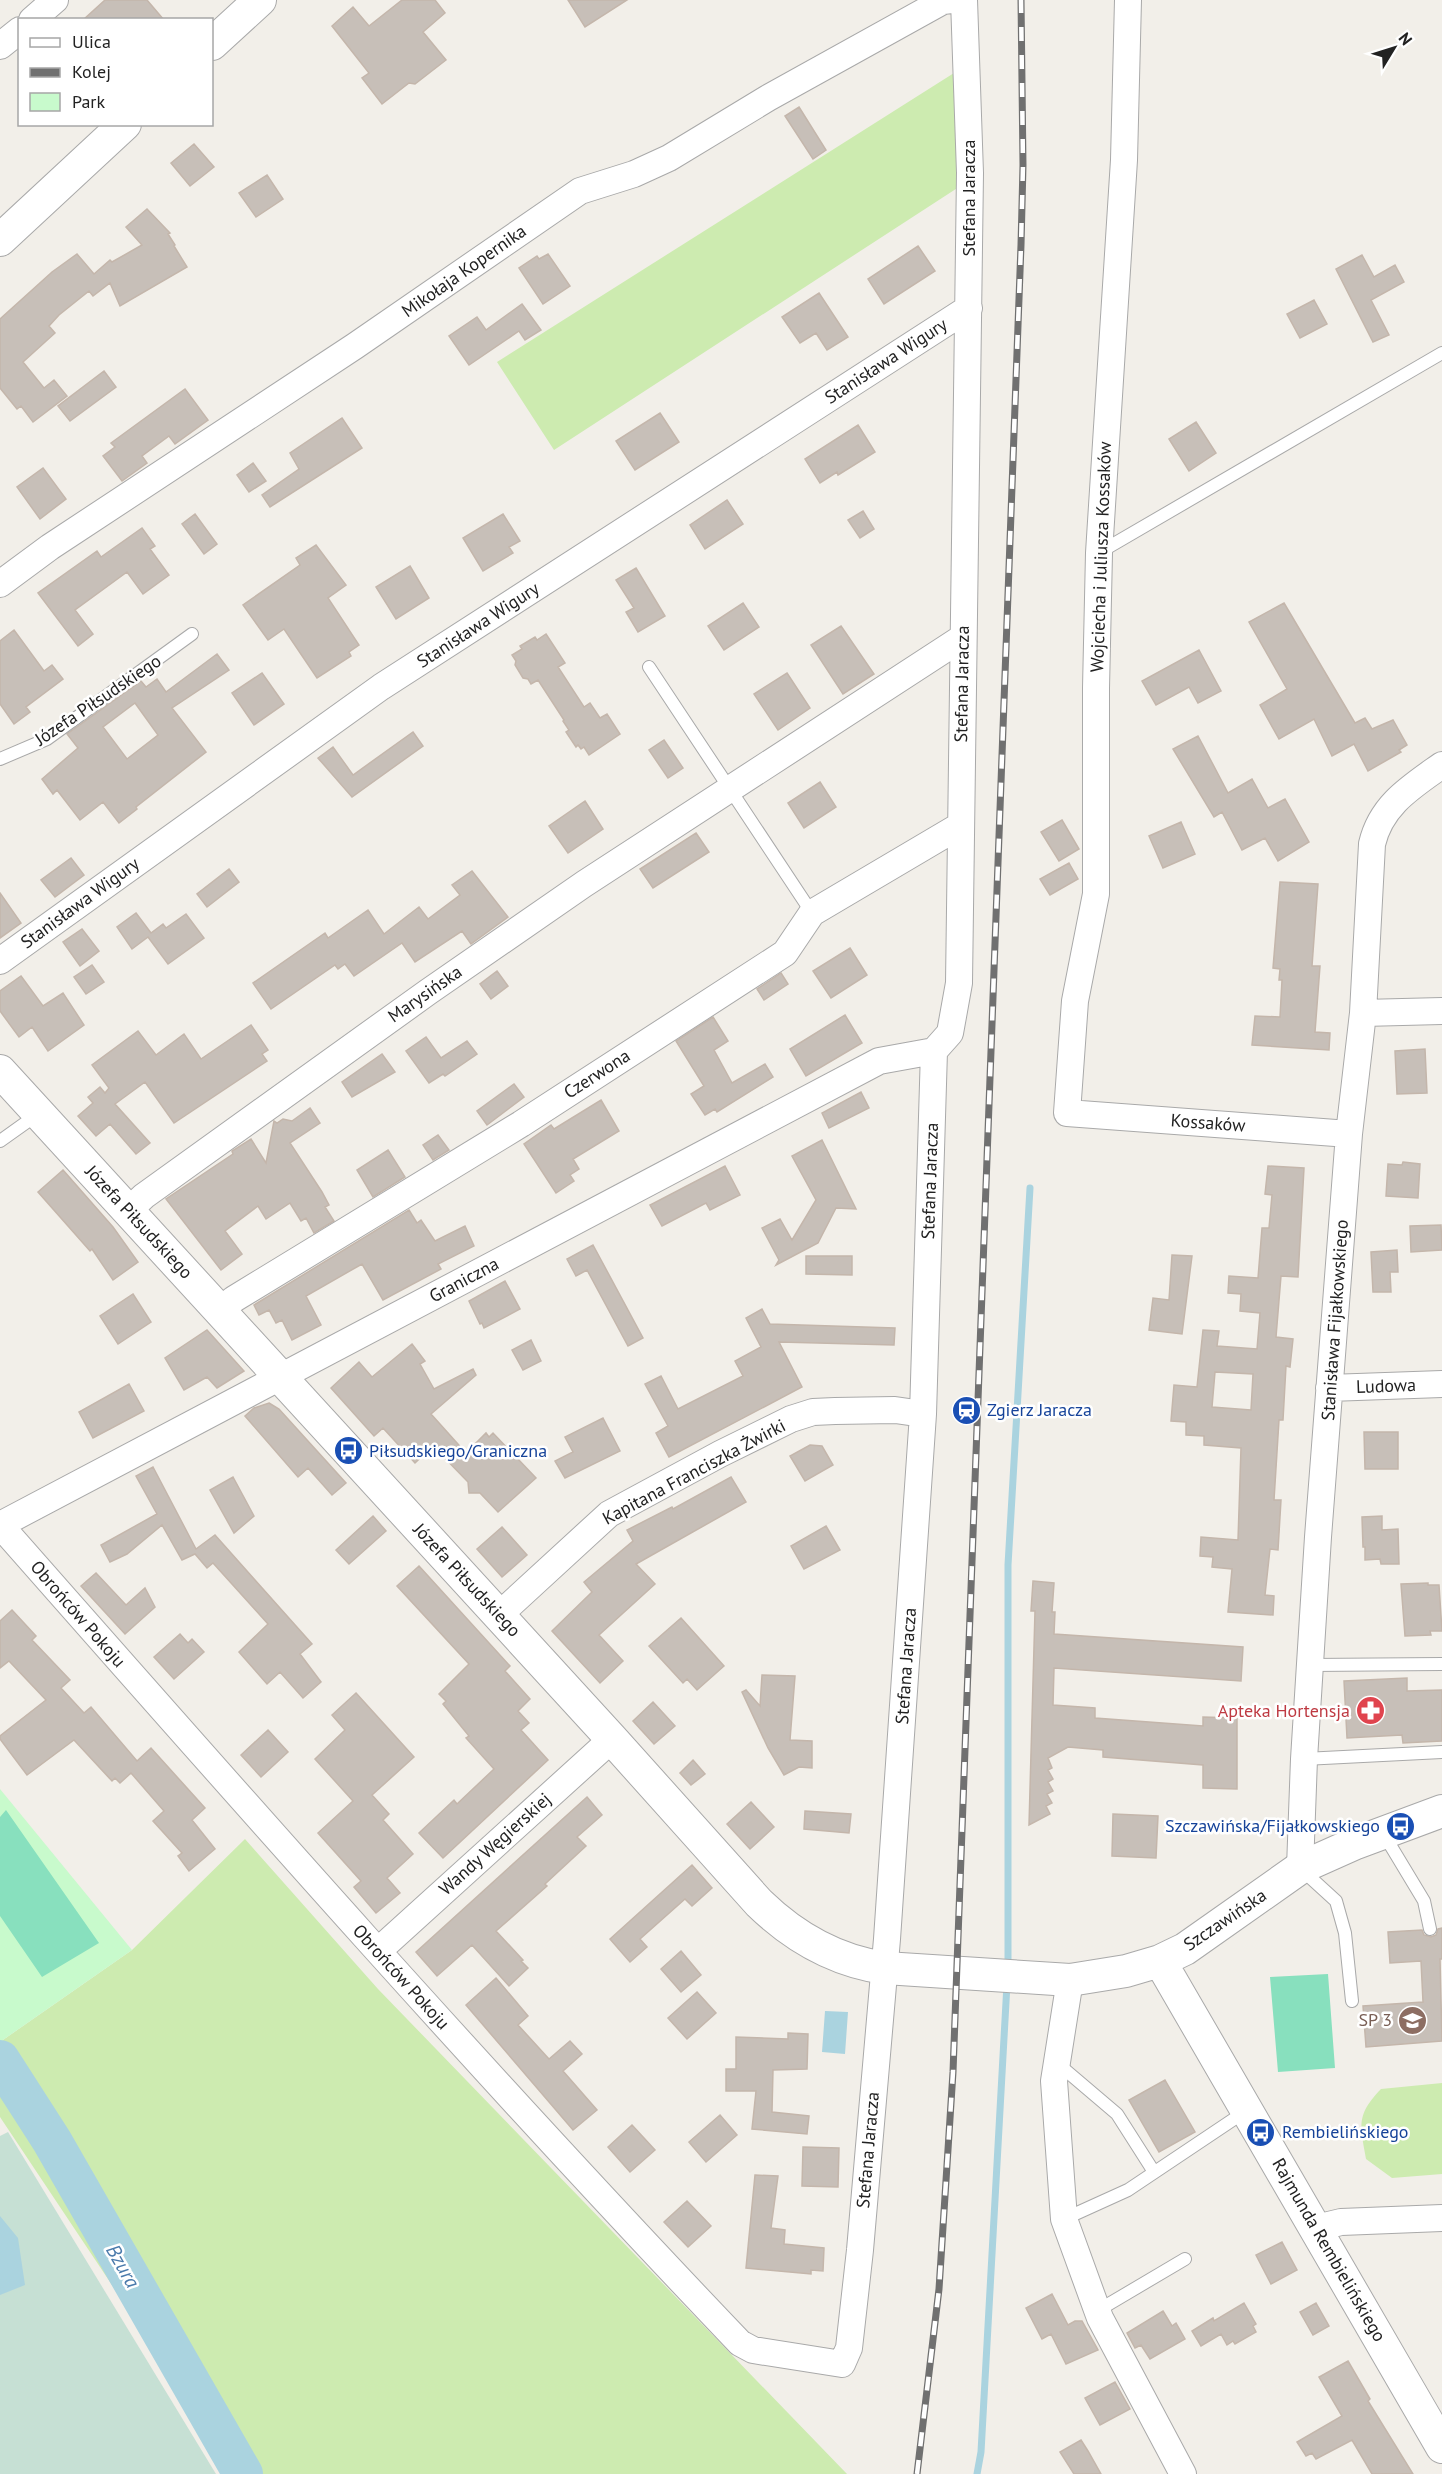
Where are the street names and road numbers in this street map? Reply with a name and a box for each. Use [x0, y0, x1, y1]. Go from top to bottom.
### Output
street label: Stefana Jaracza [957, 140, 980, 256]
street label: Mikołaja Kopernika [397, 219, 530, 322]
street label: Stanisława Wigury [820, 312, 952, 409]
street label: Wojciecha i Juliusza Kossaków [1085, 440, 1116, 673]
street label: Stanisława Wigury [412, 576, 544, 673]
street label: Stefana Jaracza [949, 625, 974, 743]
street label: Józefa Piłsudskiego [29, 649, 165, 751]
street label: Stanisława Wigury [16, 851, 144, 953]
street label: Marysińska [383, 960, 466, 1027]
street label: Czerwona [559, 1044, 634, 1103]
street label: Kossaków [1170, 1108, 1247, 1137]
street label: Stefana Jaracza [916, 1122, 943, 1240]
street label: Józefa Piłsudskiego [80, 1159, 198, 1283]
street label: Stanisława Fijałkowskiego [1316, 1219, 1353, 1421]
street label: Graniczna [425, 1252, 502, 1307]
street label: Ludowa [1356, 1373, 1416, 1398]
street label: Kapitana Franciszka Żwirki [598, 1413, 789, 1530]
street label: Józefa Piłsudskiego [408, 1517, 526, 1641]
street label: Obrońców Pokoju [26, 1556, 131, 1672]
street label: Stefana Jaracza [890, 1607, 921, 1725]
street label: Wandy Węgierskiej [434, 1787, 555, 1900]
street label: Szczawińska [1179, 1883, 1271, 1956]
street label: Obrońców Pokoju [348, 1919, 455, 2034]
street label: Stefana Jaracza [851, 2091, 884, 2209]
street label: Rajmunda Rembielińskiego [1267, 2154, 1391, 2346]

